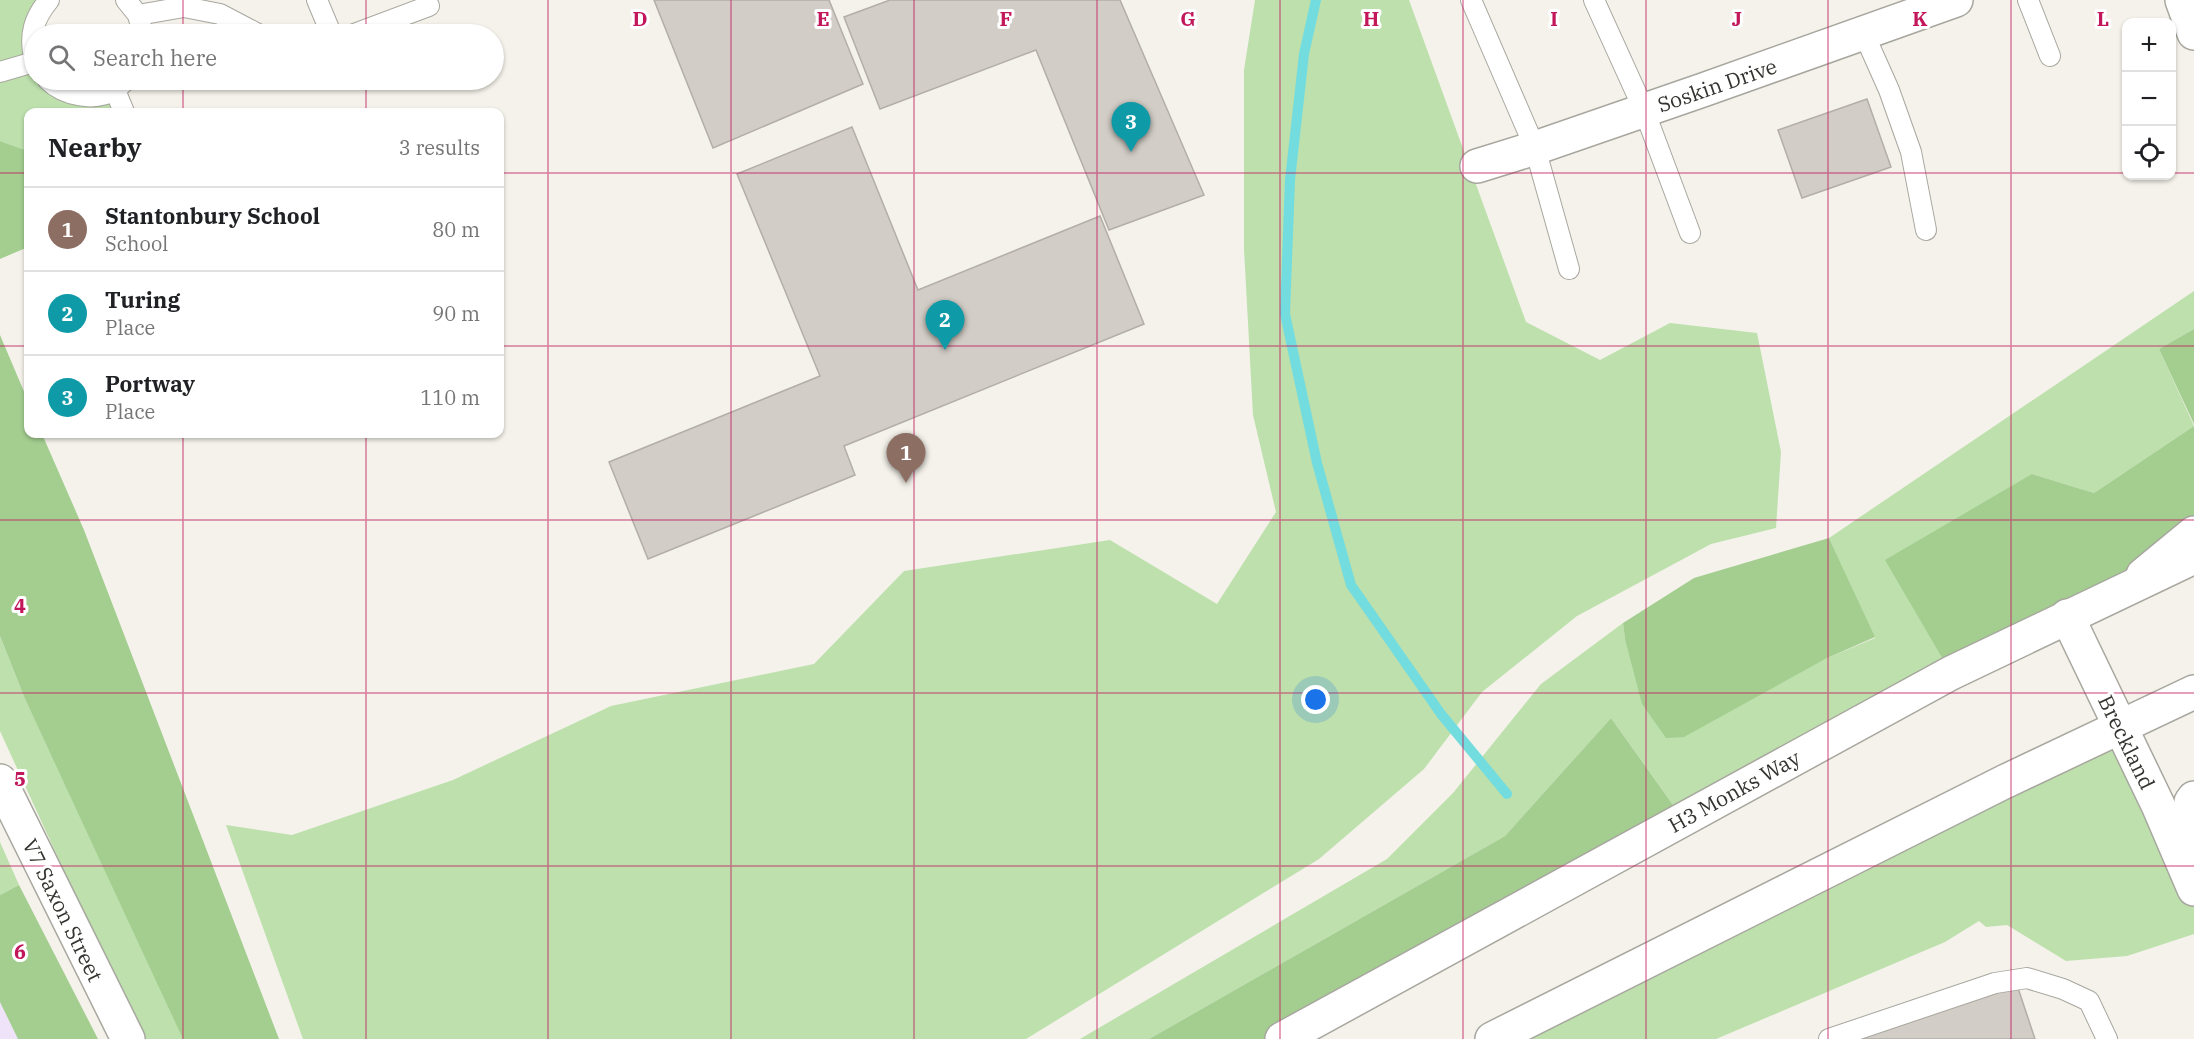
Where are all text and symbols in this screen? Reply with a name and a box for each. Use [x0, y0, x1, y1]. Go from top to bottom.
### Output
text: D [632, 5, 648, 32]
text: E [816, 5, 830, 32]
text: F [1000, 5, 1012, 32]
text: G [1180, 5, 1196, 32]
text: H [1363, 5, 1379, 32]
text: I [1550, 5, 1558, 32]
text: J [1732, 5, 1742, 32]
text: K [1912, 5, 1928, 32]
text: L [2097, 5, 2109, 32]
map controls [2122, 18, 2176, 180]
button: + [2122, 18, 2176, 72]
search box [24, 24, 504, 90]
icon: search [45, 41, 78, 74]
text: Search here [93, 43, 217, 72]
street label: Soskin Drive [1654, 51, 1780, 119]
button: − [2122, 72, 2176, 126]
pin: 3 [1112, 102, 1150, 152]
button: locate [2122, 126, 2176, 180]
text: Nearby [48, 130, 142, 164]
text: 3 results [399, 134, 480, 161]
text: Stantonbury School [105, 201, 320, 230]
text: 1 [62, 216, 74, 243]
text: 80 m [432, 216, 480, 243]
text: School [105, 230, 168, 257]
text: Turing [105, 285, 180, 314]
text: 2 [62, 300, 74, 327]
text: 90 m [432, 300, 480, 327]
pin: 2 [926, 300, 964, 350]
text: Place [105, 314, 155, 341]
text: Portway [105, 369, 195, 398]
text: 3 [62, 384, 74, 411]
text: 110 m [420, 384, 480, 411]
text: Place [105, 398, 155, 425]
pin: 1 [886, 434, 926, 483]
text: 4 [14, 592, 26, 619]
your location [1301, 685, 1330, 714]
street label: Breckland [2092, 690, 2162, 794]
street label: H3 Monks Way [1663, 743, 1806, 839]
text: 5 [14, 765, 26, 792]
street label: V7 Saxon Street [16, 834, 110, 986]
text: 6 [14, 938, 26, 965]

